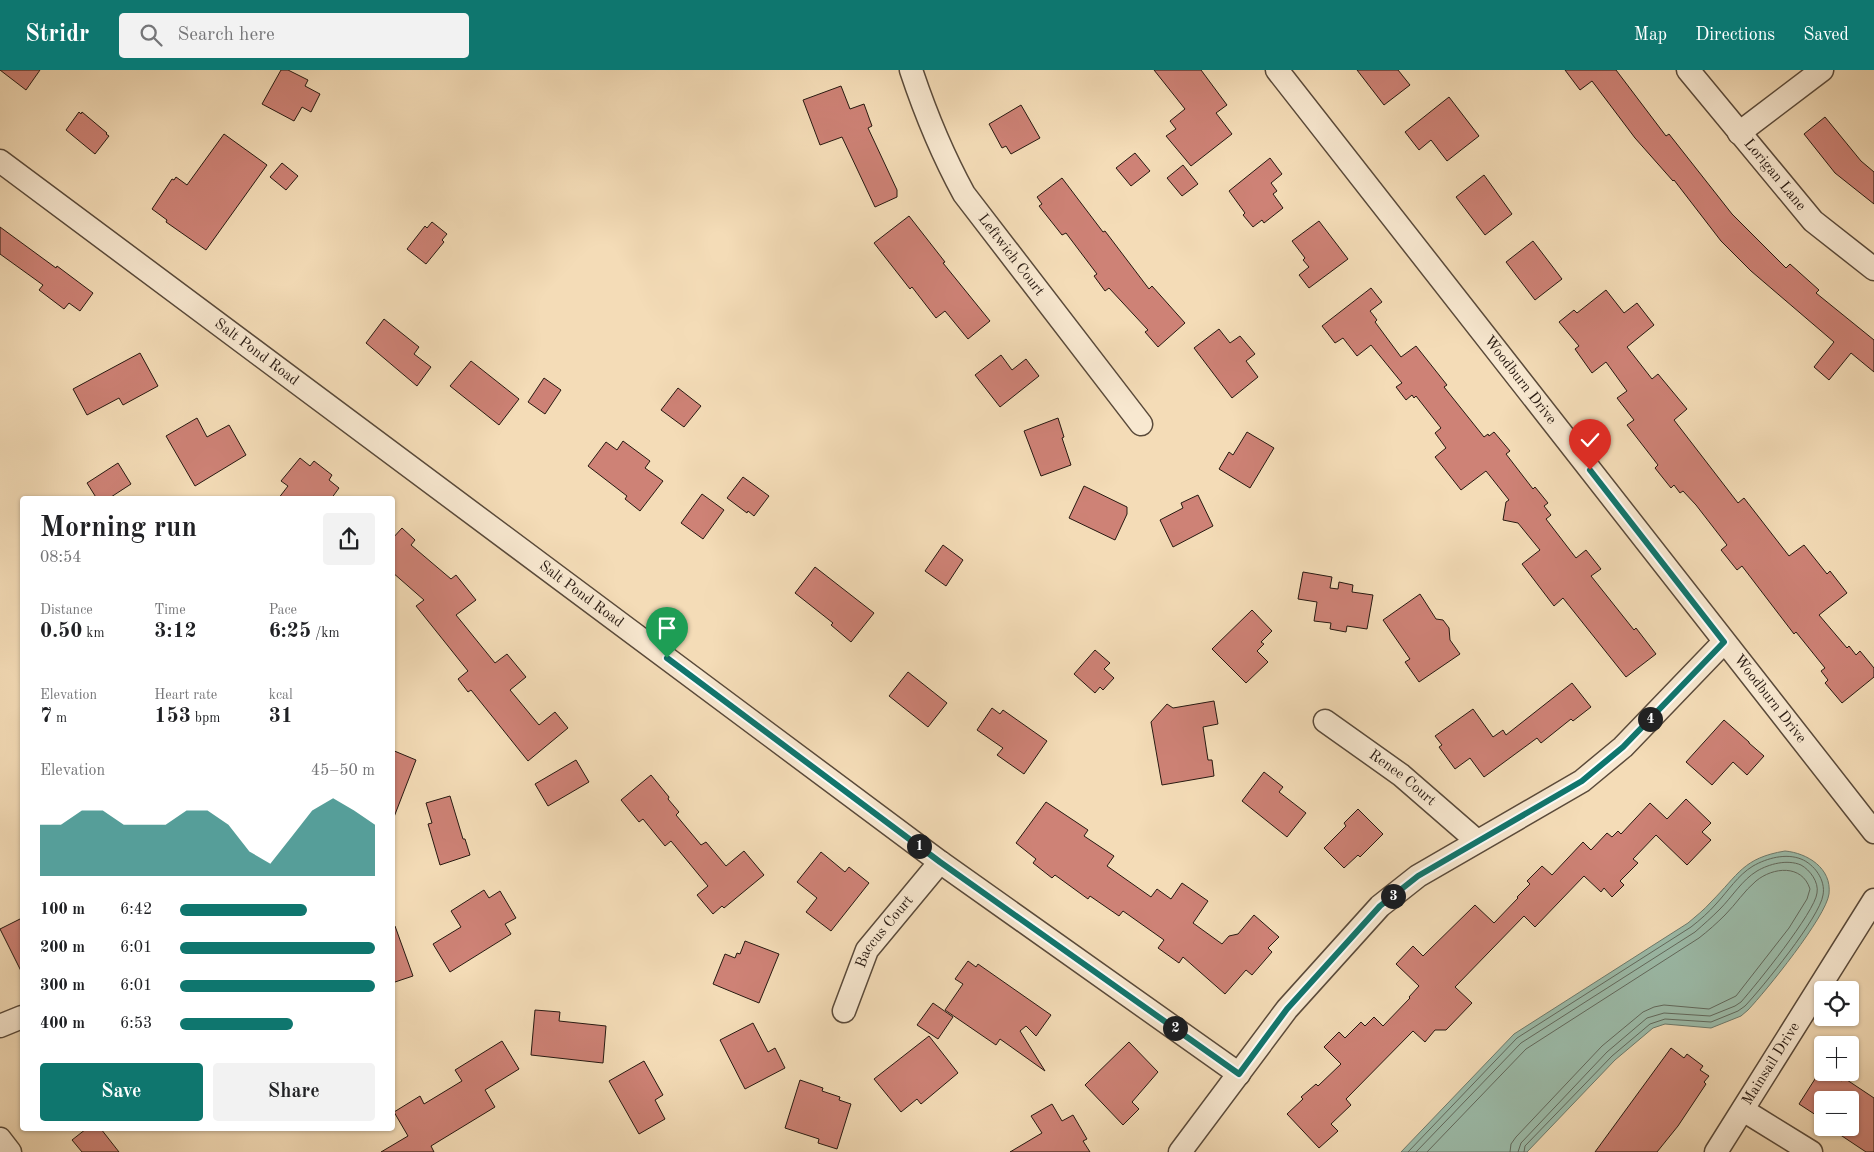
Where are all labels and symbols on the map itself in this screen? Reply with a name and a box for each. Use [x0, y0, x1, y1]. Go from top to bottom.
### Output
street label: Lorigan Lane [1741, 136, 1809, 214]
street label: Leftwich Court [975, 211, 1047, 299]
street label: Salt Pond Road [212, 316, 302, 389]
street label: Woodburn Drive [1481, 333, 1559, 427]
pin [1569, 419, 1611, 470]
street label: Salt Pond Road [536, 558, 626, 631]
pin [646, 607, 688, 658]
street label: Woodburn Drive [1731, 652, 1809, 746]
pin: 4 [1638, 706, 1662, 732]
street label: Renee Court [1366, 747, 1438, 809]
pin: 1 [906, 834, 932, 858]
pin: 3 [1380, 884, 1406, 908]
street label: Baccus Court [853, 893, 916, 970]
pin: 2 [1162, 1016, 1188, 1040]
street label: Mainsail Drive [1740, 1020, 1803, 1108]

